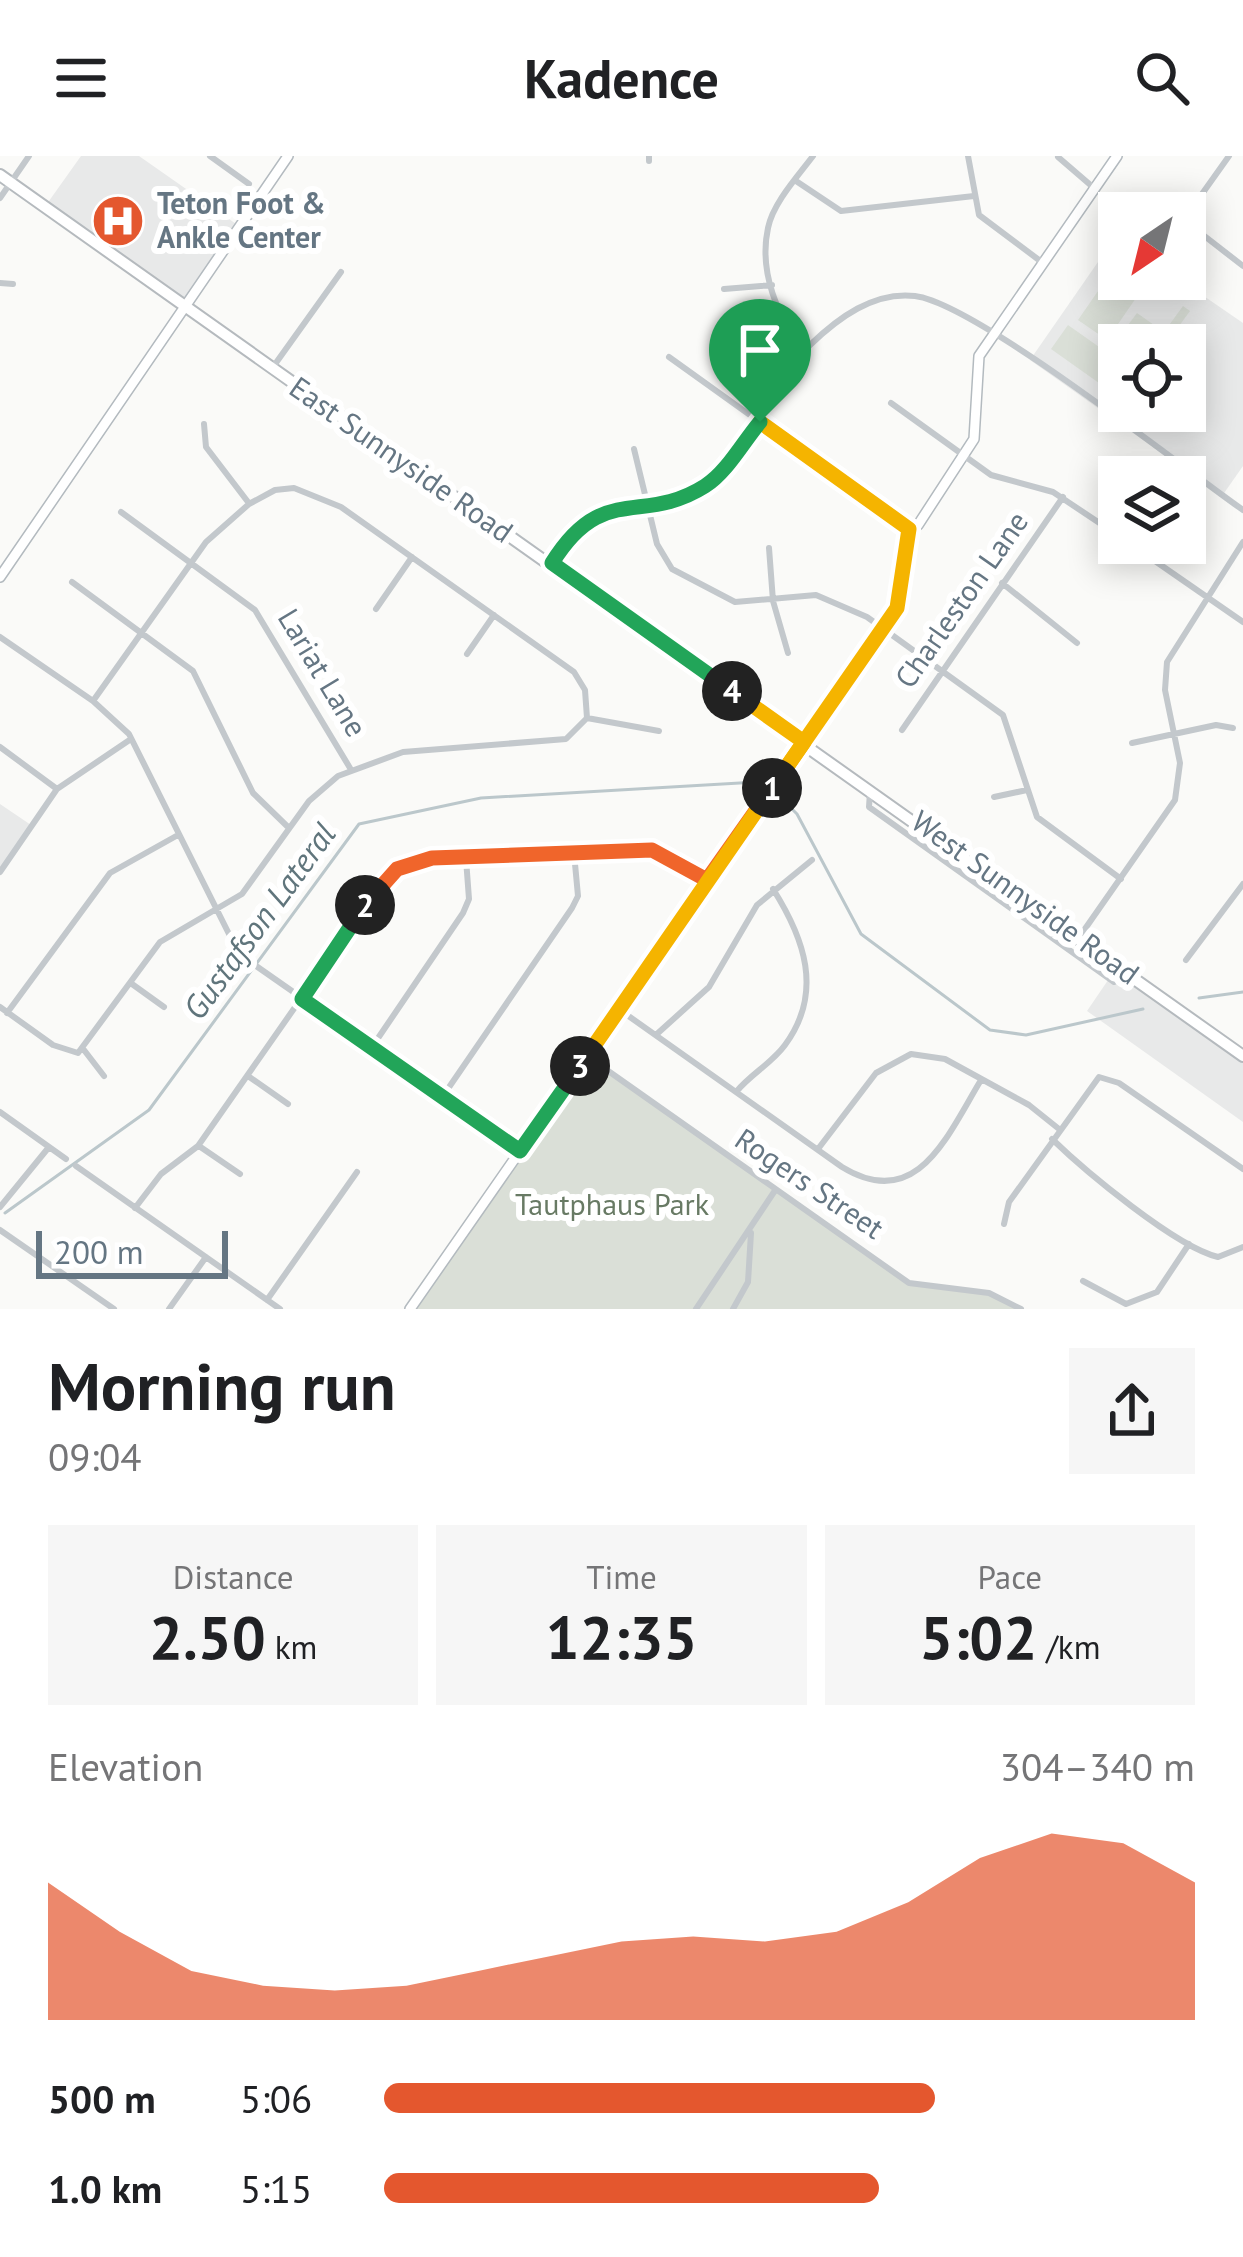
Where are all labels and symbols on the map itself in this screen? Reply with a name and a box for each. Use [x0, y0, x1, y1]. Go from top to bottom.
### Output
place label: Teton Foot & Ankle Center [157, 183, 326, 256]
north arrow [1098, 192, 1206, 300]
hospital icon: Teton Foot & Ankle Center [90, 193, 146, 249]
pin [709, 299, 811, 422]
street label: East Sunnyside Road [282, 367, 521, 551]
street label: Charleston Lane [885, 503, 1036, 695]
street label: Lariat Lane [270, 601, 377, 743]
pin: 4 [702, 661, 762, 721]
pin: 1 [742, 758, 802, 818]
street label: West Sunnyside Road [904, 801, 1147, 993]
water label: Gustafson Lateral [173, 814, 345, 1028]
pin: 2 [335, 875, 395, 935]
pin: 3 [550, 1036, 610, 1096]
street label: Rogers Street [728, 1119, 892, 1247]
park label: Tautphaus Park [515, 1184, 710, 1223]
scale bar [36, 1225, 228, 1278]

